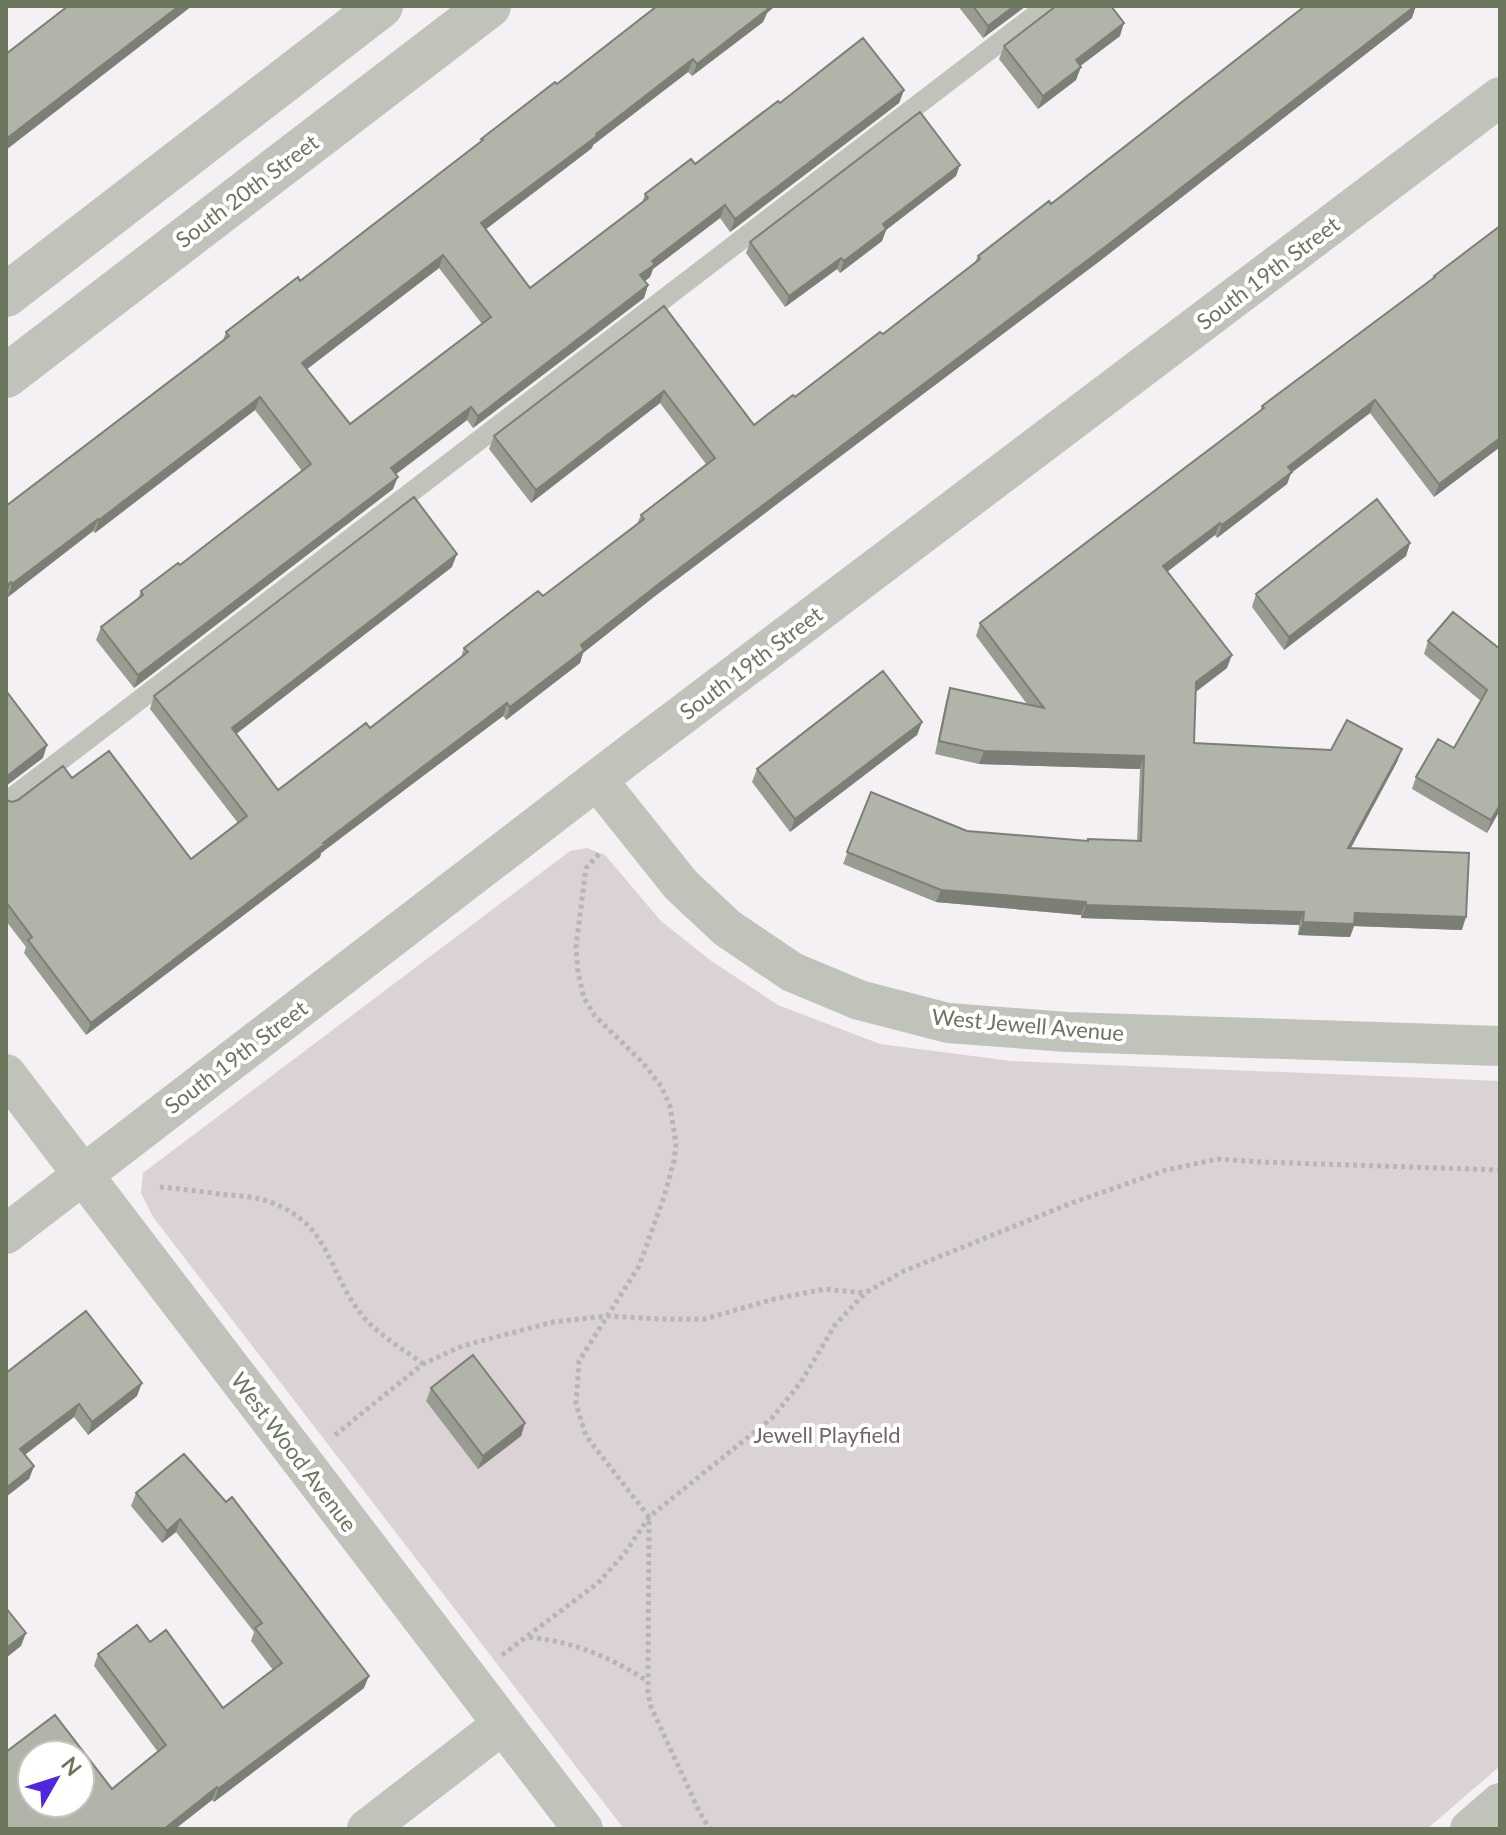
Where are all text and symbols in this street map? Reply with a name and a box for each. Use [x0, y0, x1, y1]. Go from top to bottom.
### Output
street label: South 20th Street [170, 128, 323, 253]
street label: South 19th Street [1191, 210, 1344, 335]
street label: South 19th Street [674, 600, 827, 725]
street label: South 19th Street [159, 994, 312, 1119]
street label: West Jewell Avenue [931, 1003, 1125, 1046]
street label: West Wood Avenue [226, 1367, 363, 1537]
park label: Jewell Playfield [753, 1421, 901, 1448]
north arrow [16, 1739, 96, 1819]
text: N [56, 1751, 88, 1781]

